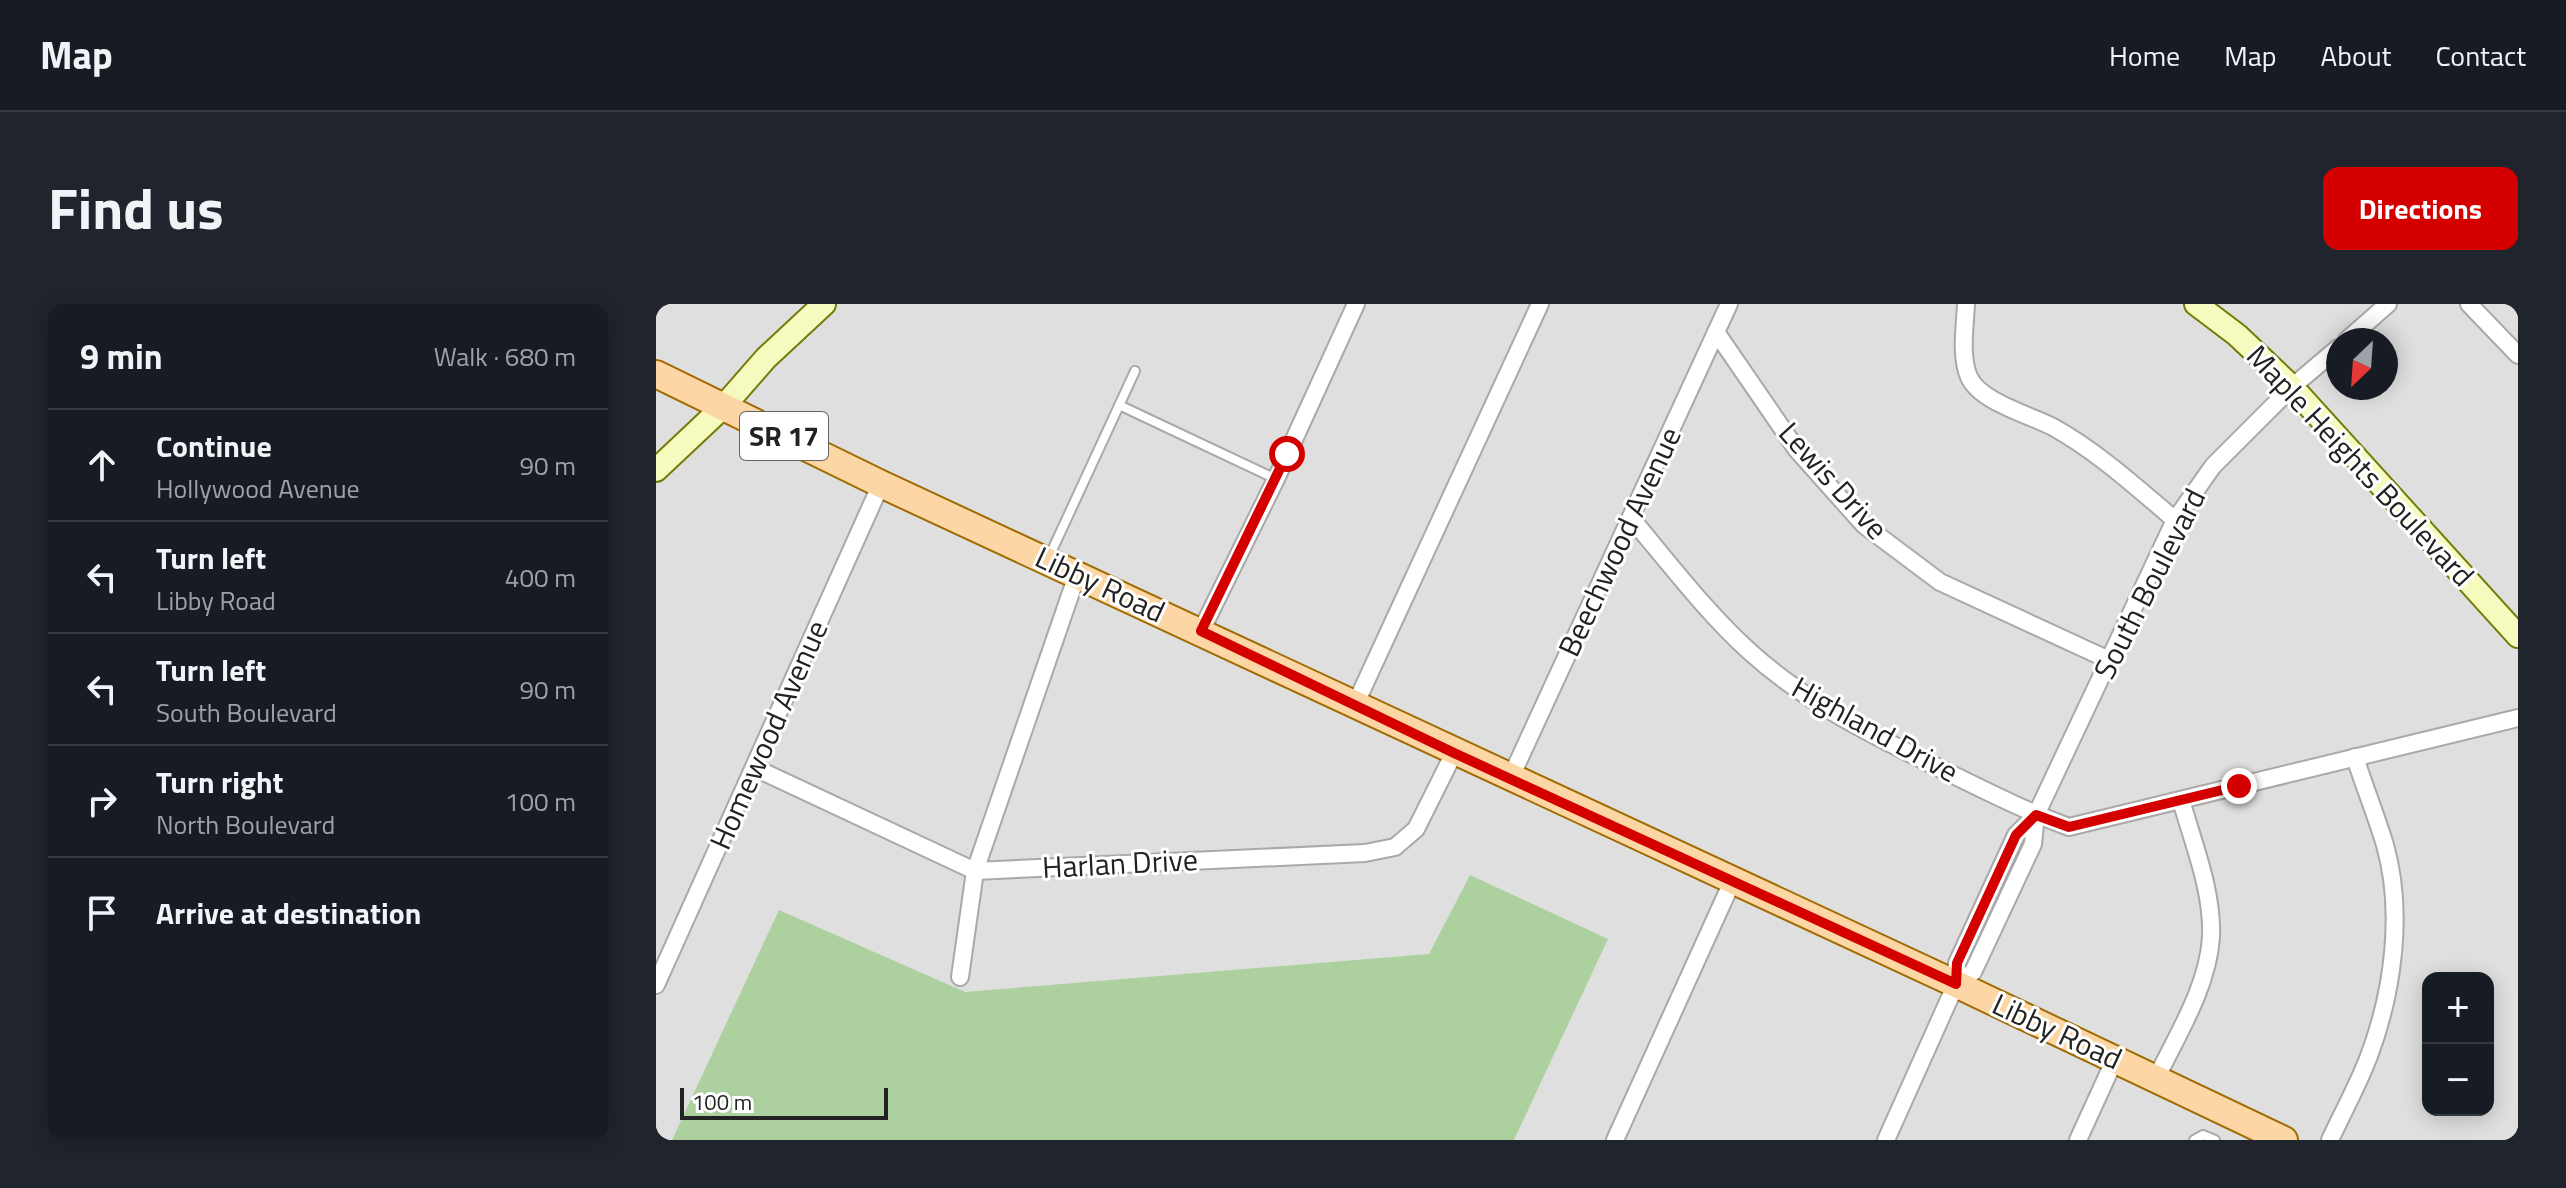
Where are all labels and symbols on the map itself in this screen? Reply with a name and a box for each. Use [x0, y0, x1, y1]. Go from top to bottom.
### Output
north arrow [2326, 328, 2398, 400]
street label: Maple Heights Boulevard [2236, 334, 2485, 597]
street label: Lewis Drive [1768, 411, 1899, 550]
road number: SR 17 [740, 412, 828, 460]
street label: Beechwood Avenue [1546, 419, 1692, 664]
route start [1269, 436, 1305, 472]
street label: South Boulevard [2081, 480, 2217, 687]
street label: Libby Road [1028, 534, 1173, 634]
street label: Homewood Avenue [697, 613, 839, 857]
street label: Highland Drive [1784, 664, 1967, 794]
route end [2221, 768, 2257, 804]
street label: Harlan Drive [1041, 836, 1199, 890]
street label: Libby Road [1985, 981, 2130, 1081]
scale bar [680, 1084, 888, 1120]

